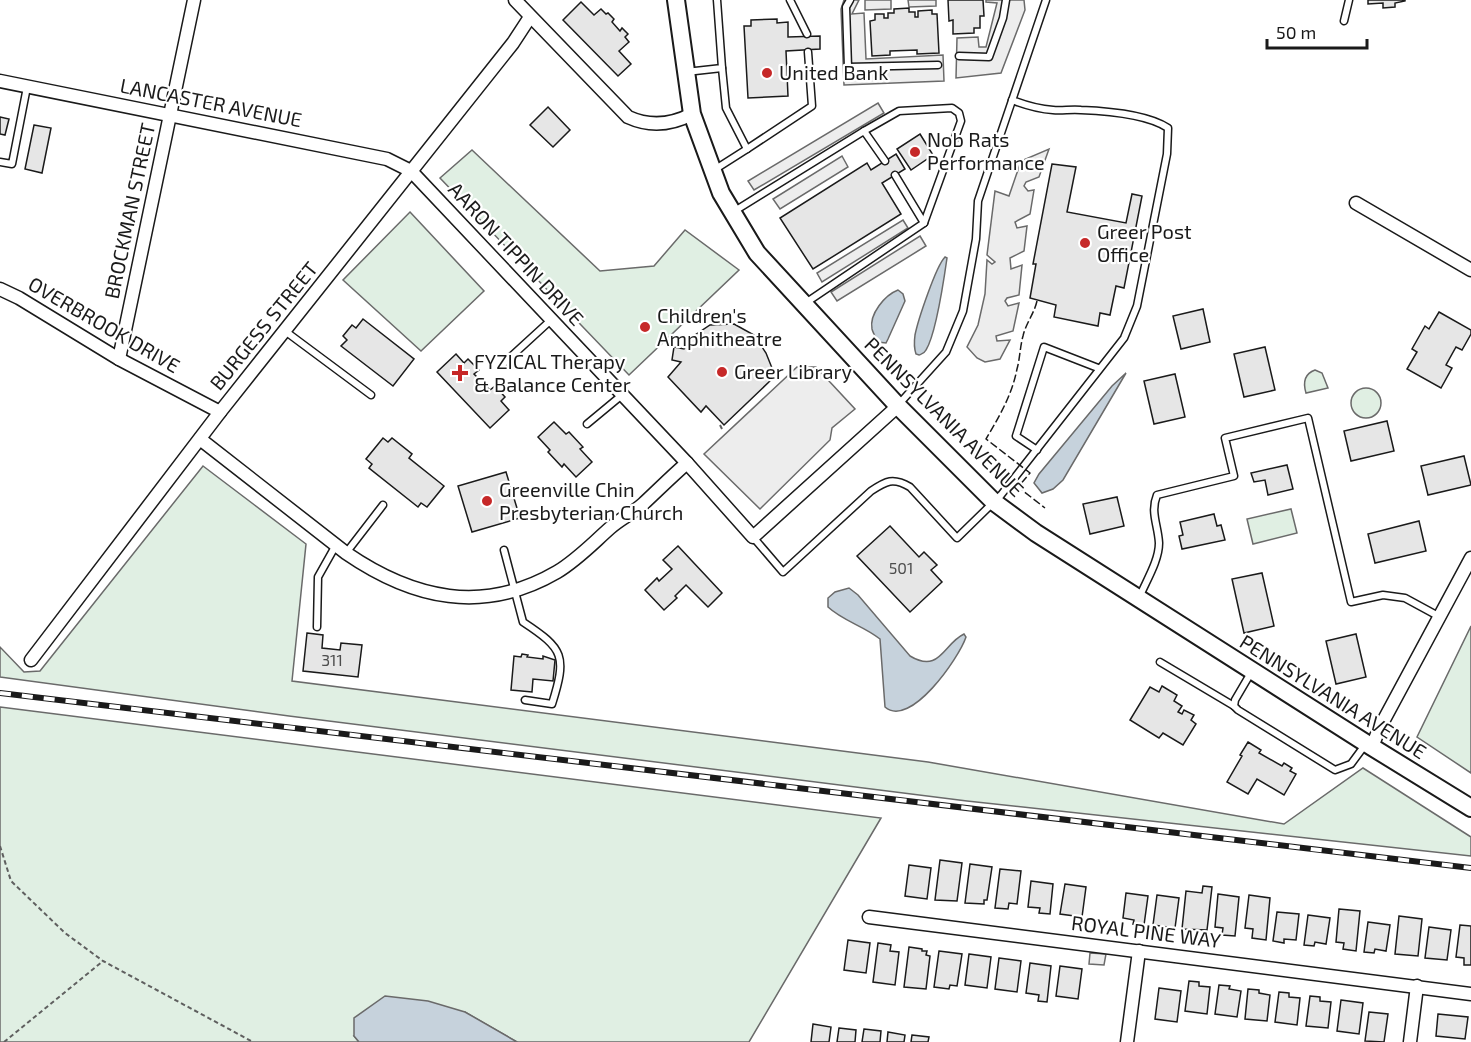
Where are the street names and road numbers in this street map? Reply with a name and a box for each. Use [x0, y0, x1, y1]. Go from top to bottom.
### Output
street label: LANCASTER AVENUE [118, 73, 304, 131]
street label: BROCKMAN STREET [99, 120, 159, 301]
street label: AARON TIPPIN DRIVE [444, 177, 589, 330]
street label: BURGESS STREET [204, 256, 322, 394]
street label: OVERBROOK DRIVE [25, 271, 184, 377]
street label: PENNSYLVANIA AVENUE [860, 332, 1029, 501]
street label: PENNSYLVANIA AVENUE [1236, 629, 1431, 763]
street label: ROYAL PINE WAY [1070, 910, 1223, 952]

